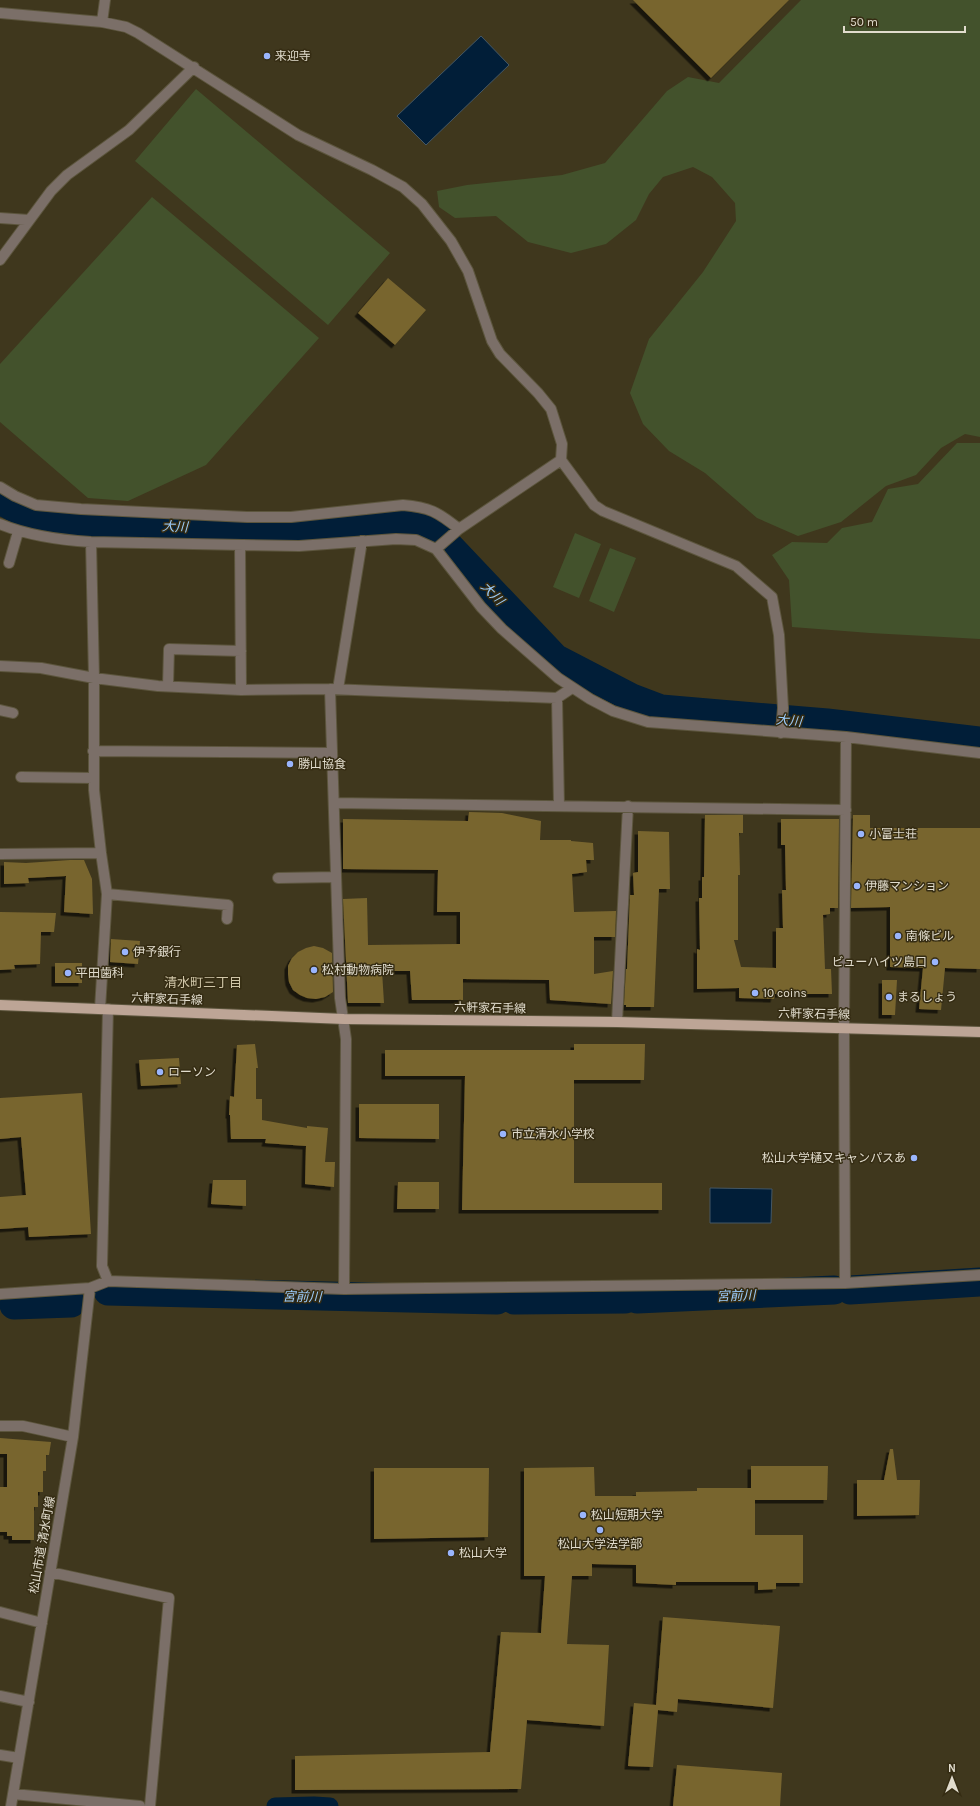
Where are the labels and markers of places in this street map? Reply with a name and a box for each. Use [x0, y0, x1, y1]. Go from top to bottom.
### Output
place label: 来迎寺 [275, 49, 311, 63]
marker: 来迎寺 [262, 51, 272, 61]
place label: 勝山協食 [298, 757, 346, 771]
marker: 勝山協食 [285, 759, 295, 769]
place label: 小富士荘 [869, 827, 917, 841]
marker: 小富士荘 [856, 829, 866, 839]
place label: 伊藤マンション [865, 879, 949, 893]
marker: 伊藤マンション [852, 881, 862, 891]
place label: 南條ビル [906, 929, 954, 943]
marker: 南條ビル [893, 931, 903, 941]
place label: 伊予銀行 [133, 945, 181, 959]
marker: 伊予銀行 [120, 947, 130, 957]
place label: ビューハイツ島口 [831, 955, 927, 969]
marker: ビューハイツ島口 [930, 957, 940, 967]
place label: 松村動物病院 [322, 963, 394, 977]
marker: 松村動物病院 [309, 965, 319, 975]
place label: 平田歯科 [76, 966, 124, 980]
marker: 平田歯科 [63, 968, 73, 978]
place label: 10 coins [763, 986, 807, 1000]
marker: 10 coins [750, 988, 760, 998]
place label: まるしょう [897, 990, 957, 1004]
marker: まるしょう [884, 992, 894, 1002]
place label: ローソン [168, 1065, 216, 1079]
marker: ローソン [155, 1067, 165, 1077]
place label: 市立清水小学校 [511, 1127, 595, 1141]
marker: 市立清水小学校 [498, 1129, 508, 1139]
place label: 松山大学樋又キャンパスあ [762, 1151, 906, 1165]
marker: 松山大学樋又キャンパスあ [909, 1153, 919, 1163]
place label: 松山短期大学 [591, 1508, 663, 1522]
marker: 松山短期大学 [578, 1510, 588, 1520]
marker: 松山大学法学部 [595, 1525, 605, 1535]
place label: 松山大学法学部 [558, 1537, 642, 1551]
place label: 松山大学 [459, 1546, 507, 1560]
marker: 松山大学 [446, 1548, 456, 1558]

